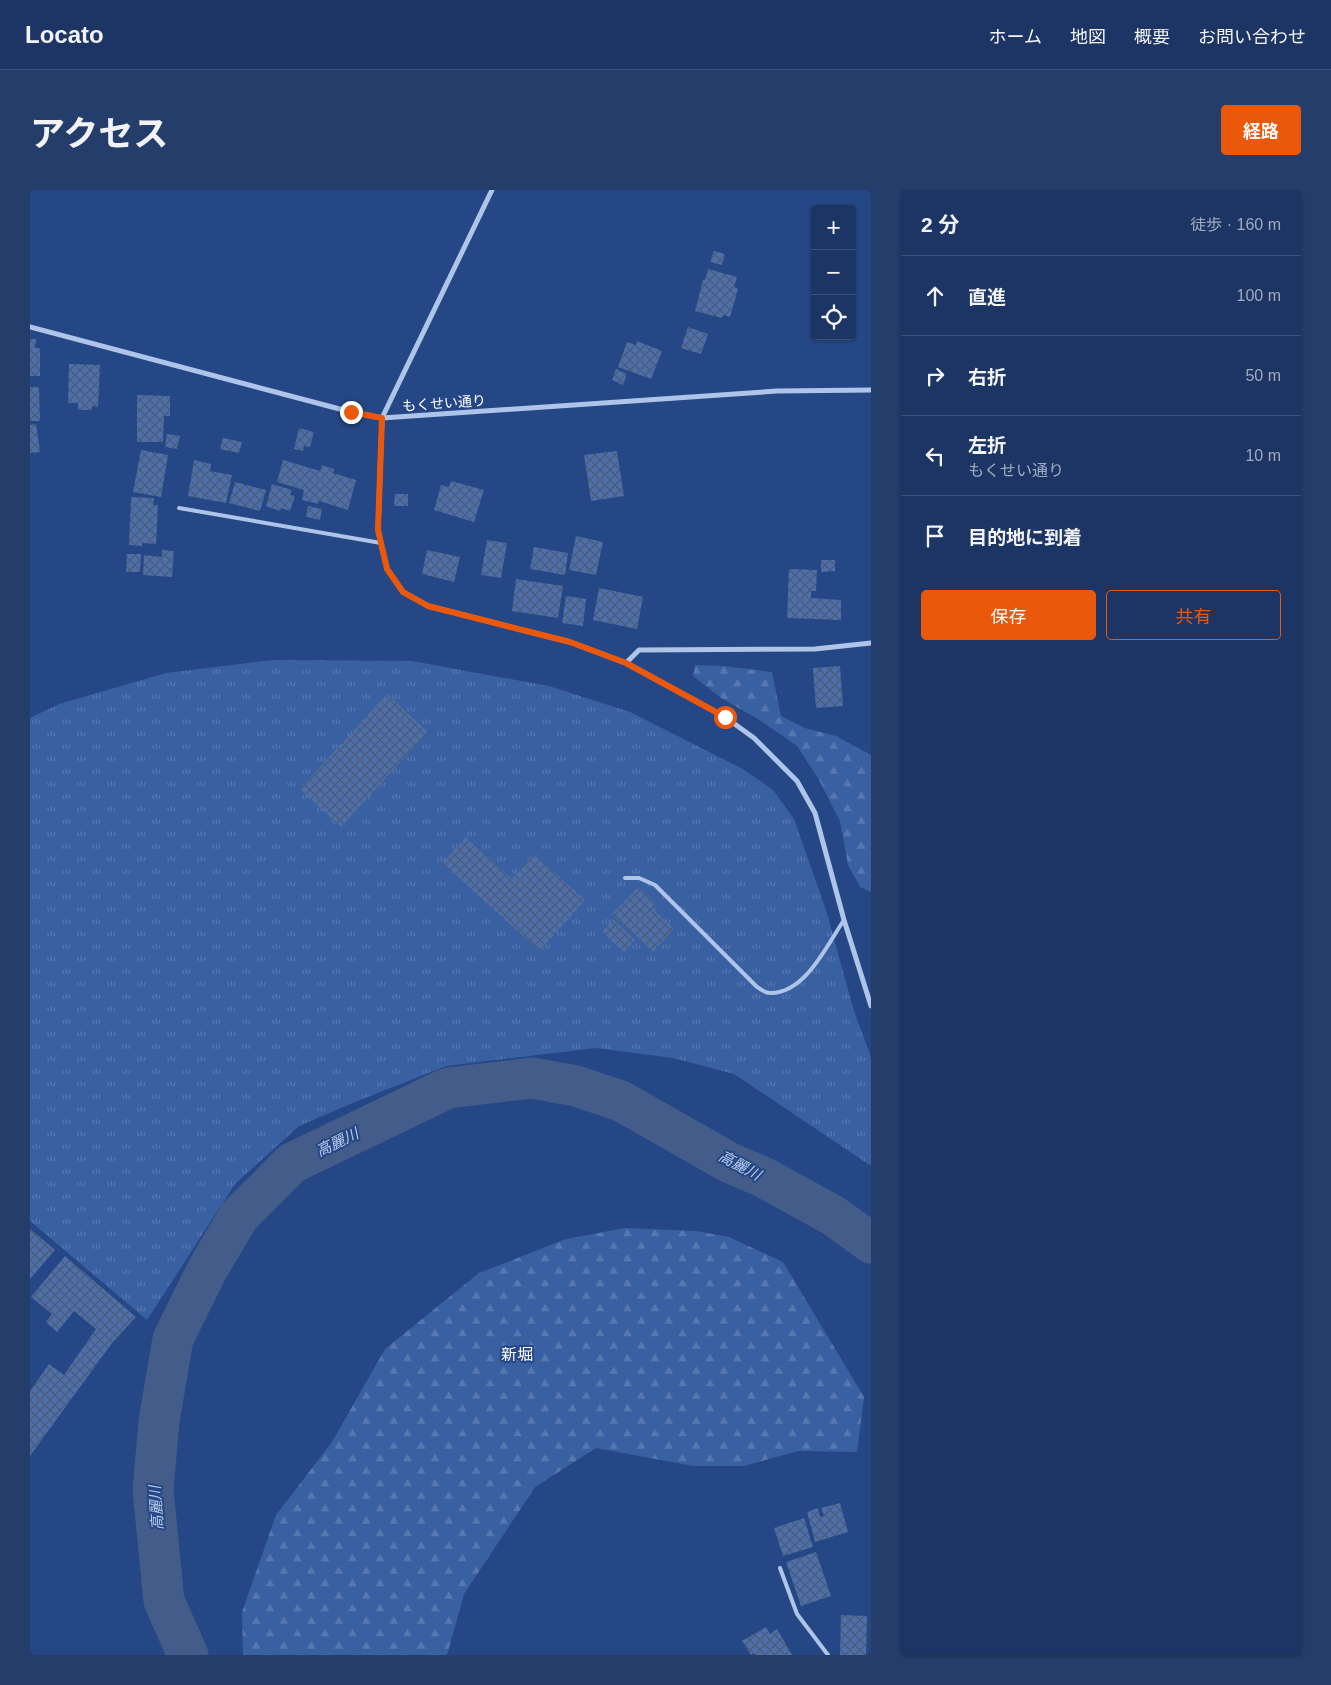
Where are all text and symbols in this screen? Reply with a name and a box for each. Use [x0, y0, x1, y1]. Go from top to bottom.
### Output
text: Locato [25, 21, 104, 48]
text: ホーム [989, 27, 1042, 47]
text: 地図 [1070, 27, 1106, 47]
text: 概要 [1134, 27, 1170, 47]
text: お問い合わせ [1198, 27, 1306, 47]
button: 経路 [1221, 105, 1301, 155]
text: アクセス [30, 114, 168, 153]
map controls [811, 205, 856, 340]
button: + [811, 205, 856, 250]
text: 2 分 [921, 213, 960, 236]
text: 徒歩 · 160 m [1190, 216, 1281, 233]
button: − [811, 250, 856, 295]
icon: ahead [921, 282, 949, 310]
text: 直進 [968, 287, 1006, 308]
text: 100 m [1237, 287, 1281, 304]
button: locate [811, 295, 856, 340]
icon: right [921, 362, 949, 390]
text: 右折 [968, 367, 1006, 388]
text: 50 m [1245, 367, 1281, 384]
street label: もくせい通り [402, 392, 486, 414]
route end [340, 401, 363, 424]
text: 左折 [968, 435, 1006, 456]
icon: left [921, 442, 949, 470]
text: 10 m [1245, 447, 1281, 464]
text: もくせい通り [968, 462, 1064, 479]
icon: arrive [921, 522, 949, 550]
text: 目的地に到着 [968, 527, 1082, 548]
button: 保存 [921, 590, 1096, 640]
button: 共有 [1106, 590, 1281, 640]
route start [714, 706, 737, 729]
water label: 高麗川 [313, 1124, 363, 1160]
water label: 高麗川 [716, 1147, 766, 1184]
district label: 新堀 [501, 1346, 533, 1363]
water label: 高麗川 [146, 1483, 166, 1531]

